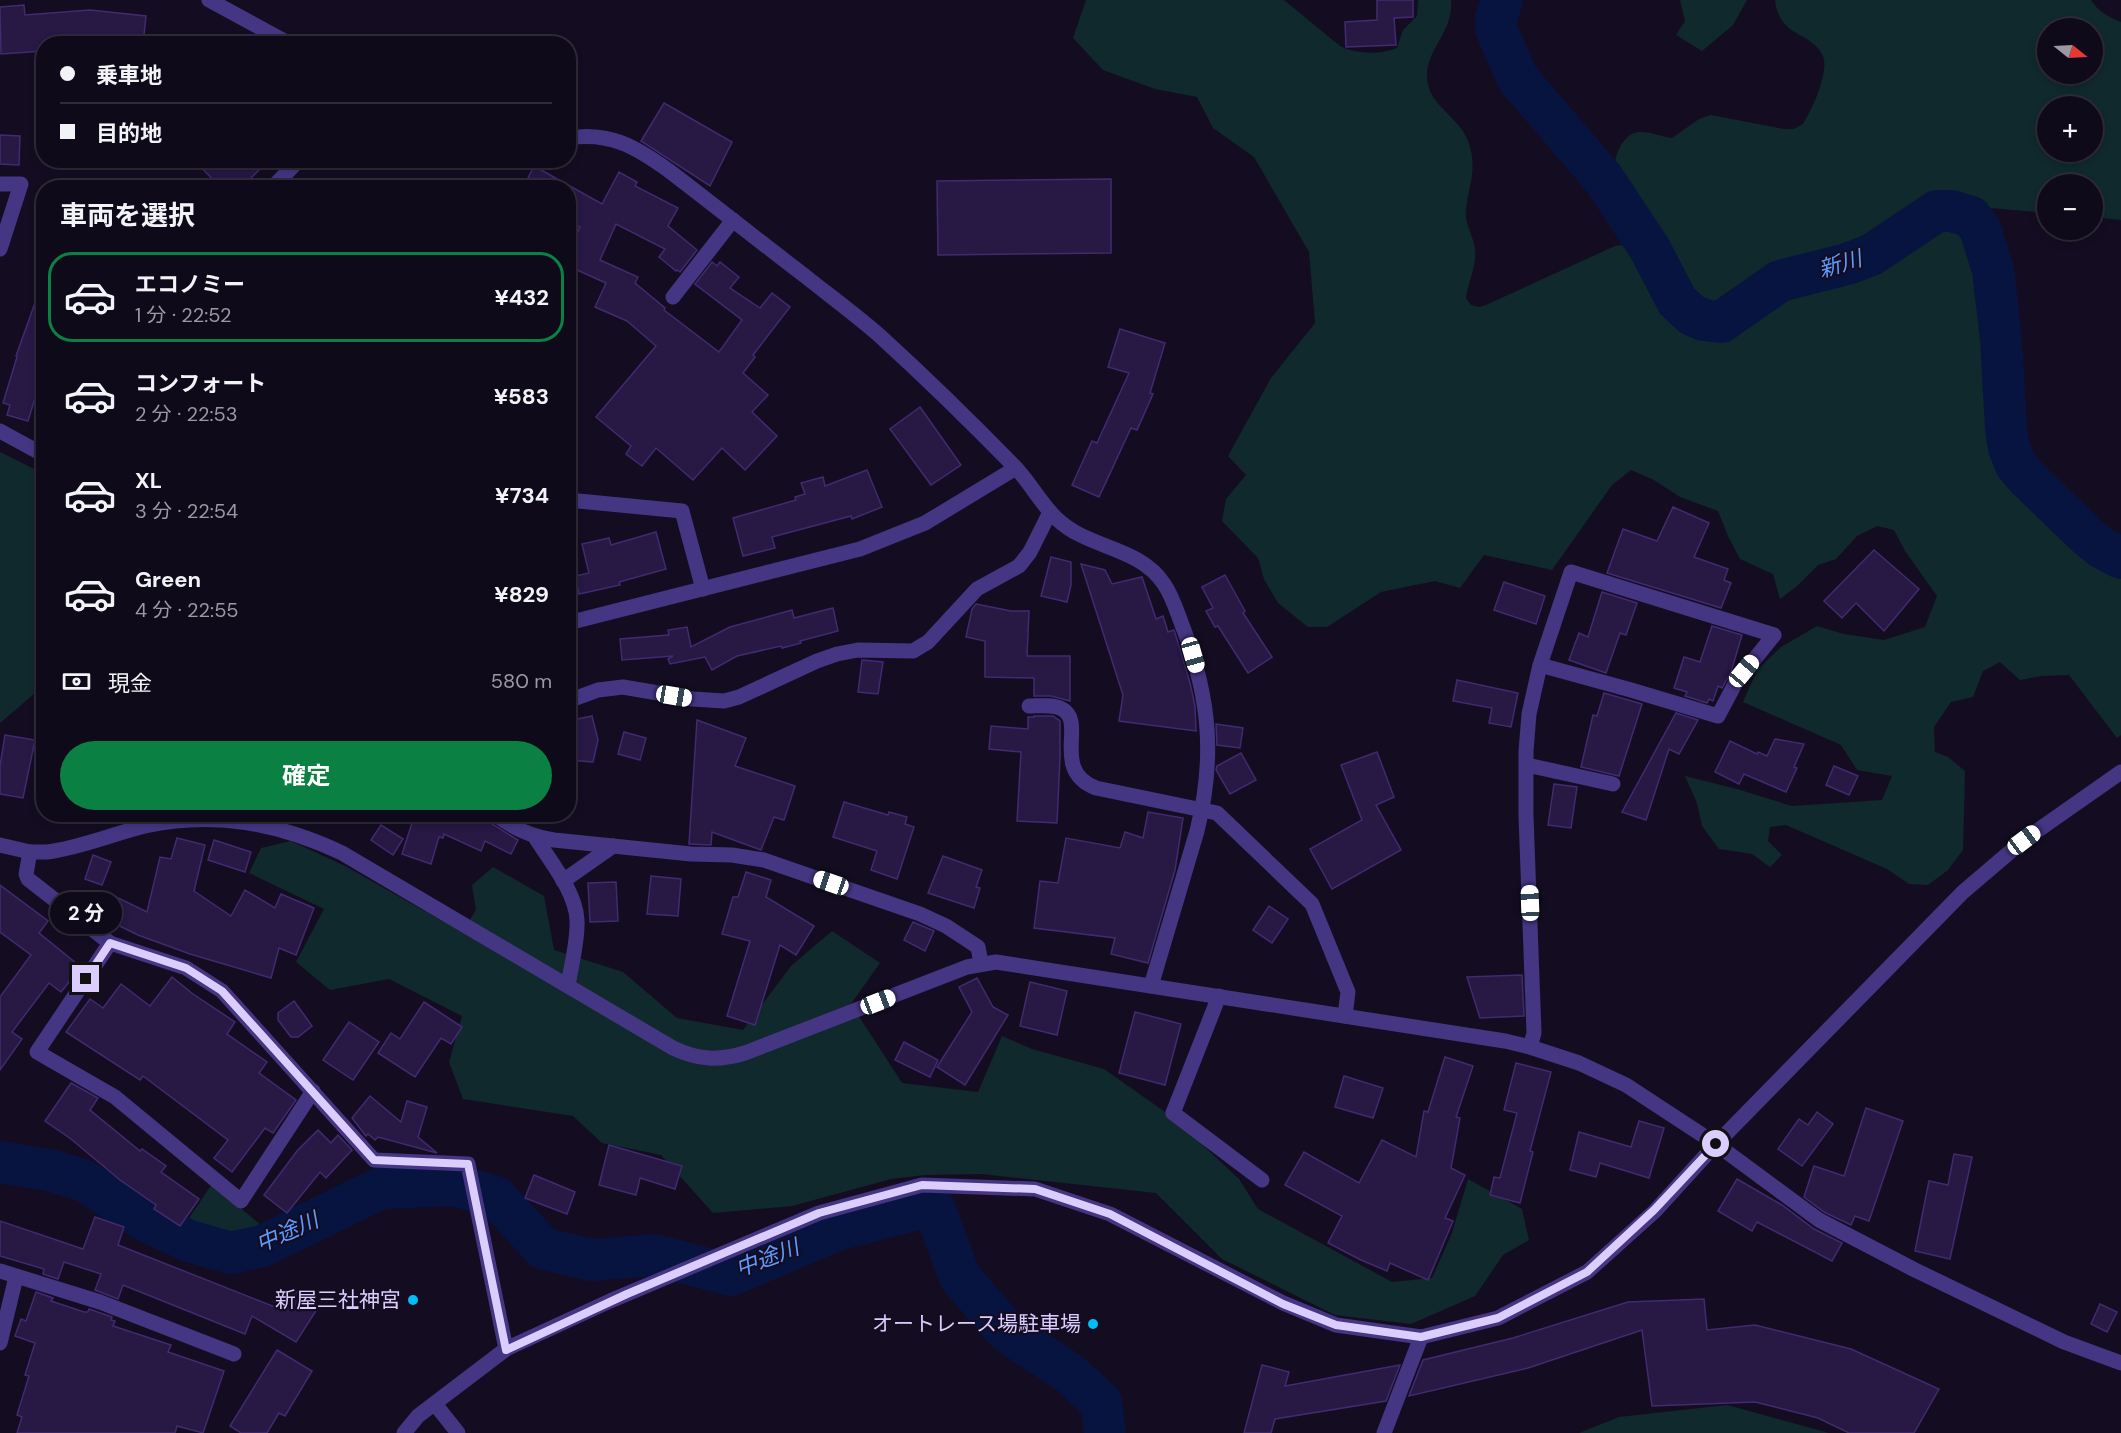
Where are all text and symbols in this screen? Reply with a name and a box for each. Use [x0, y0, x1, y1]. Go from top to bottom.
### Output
north arrow [2037, 18, 2103, 84]
map controls [2037, 18, 2103, 240]
text: 乗車地 [96, 61, 162, 90]
button: + [2037, 96, 2103, 162]
text: 目的地 [96, 119, 162, 148]
button: − [2037, 174, 2103, 240]
text: 車両を選択 [60, 198, 195, 233]
water label: 新川 [1815, 243, 1867, 284]
icon: car [63, 270, 117, 324]
text: エコノミー [135, 270, 245, 299]
text: ¥432 [494, 283, 549, 312]
text: 1 分 · 22:52 [135, 302, 232, 328]
icon: car [63, 369, 117, 423]
text: コンフォート [135, 369, 266, 398]
text: ¥583 [494, 382, 549, 411]
text: 2 分 · 22:53 [135, 401, 238, 427]
text: XL [135, 466, 162, 495]
icon: car [63, 468, 117, 522]
text: ¥734 [495, 481, 549, 510]
text: 3 分 · 22:54 [135, 498, 238, 524]
text: Green [135, 565, 201, 594]
icon: car [63, 567, 117, 621]
text: ¥829 [494, 580, 549, 609]
text: 4 分 · 22:55 [135, 597, 239, 623]
car [1179, 635, 1207, 675]
car [1726, 651, 1762, 691]
icon: cash [60, 665, 93, 698]
text: 580 m [491, 668, 552, 694]
text: 現金 [108, 669, 152, 698]
car [655, 684, 693, 708]
button: 確定 [60, 741, 552, 810]
car [2004, 822, 2044, 858]
car [811, 869, 851, 897]
car [1520, 885, 1540, 921]
callout: 2 分 [50, 892, 122, 934]
text: 2 分 [68, 900, 104, 926]
route end [72, 965, 99, 992]
car [858, 987, 898, 1017]
route start [1702, 1130, 1729, 1157]
water label: 中途川 [251, 1205, 325, 1259]
water label: 中途川 [731, 1232, 805, 1283]
place label: 新屋三社神宮 [275, 1286, 401, 1314]
marker: 新屋三社神宮 [406, 1293, 420, 1307]
place label: オートレース場駐車場 [872, 1310, 1081, 1338]
marker: オートレース場駐車場 [1086, 1317, 1100, 1331]

